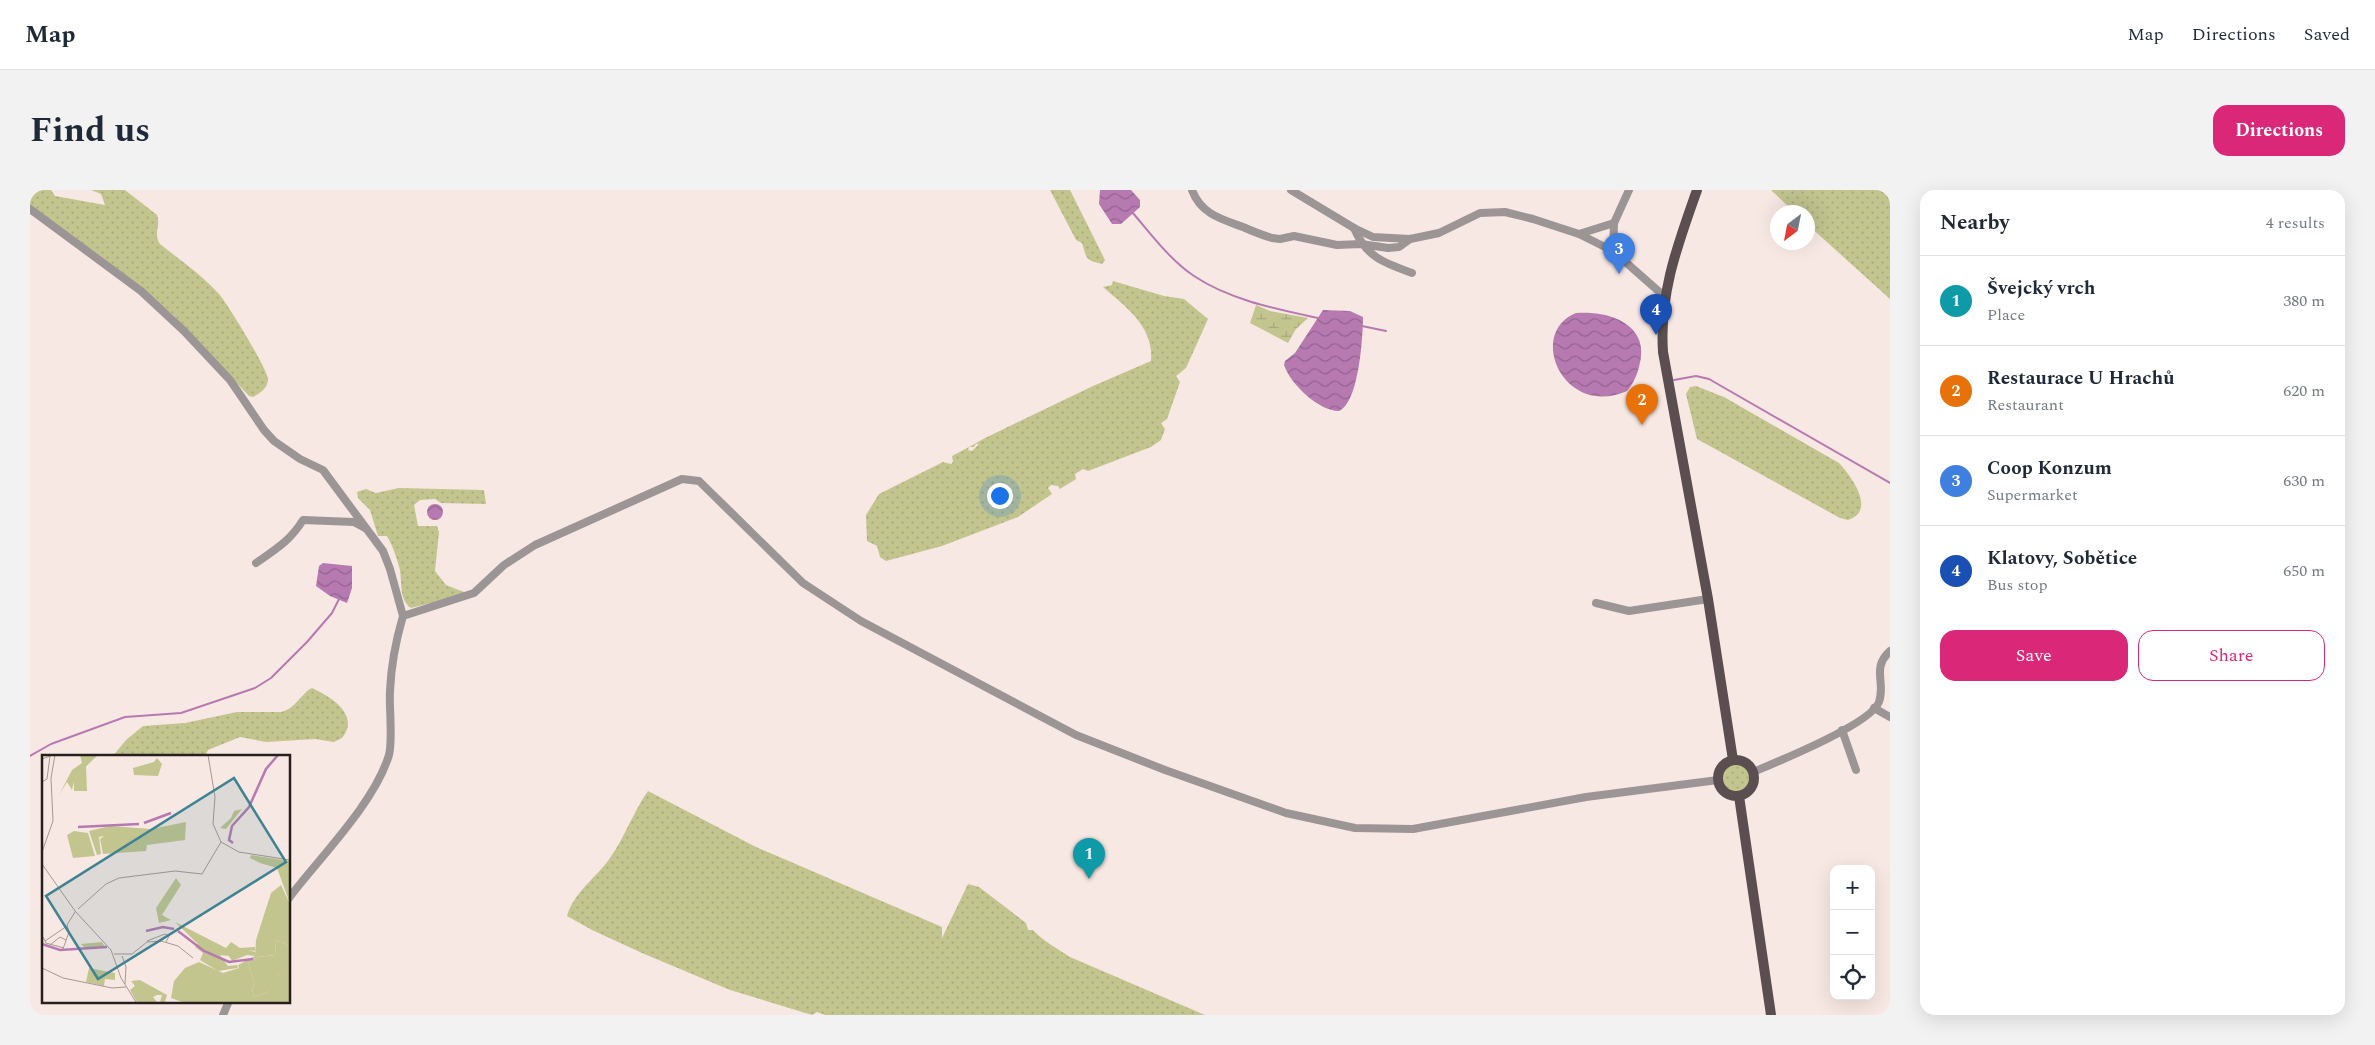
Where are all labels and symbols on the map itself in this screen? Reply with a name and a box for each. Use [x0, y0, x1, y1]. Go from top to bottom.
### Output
north arrow [1770, 205, 1815, 250]
pin: 3 [1603, 233, 1635, 274]
pin: 4 [1640, 294, 1672, 335]
pin: 2 [1626, 384, 1658, 425]
your location [987, 483, 1013, 509]
inset map [42, 755, 290, 1002]
pin: 1 [1073, 838, 1105, 879]

